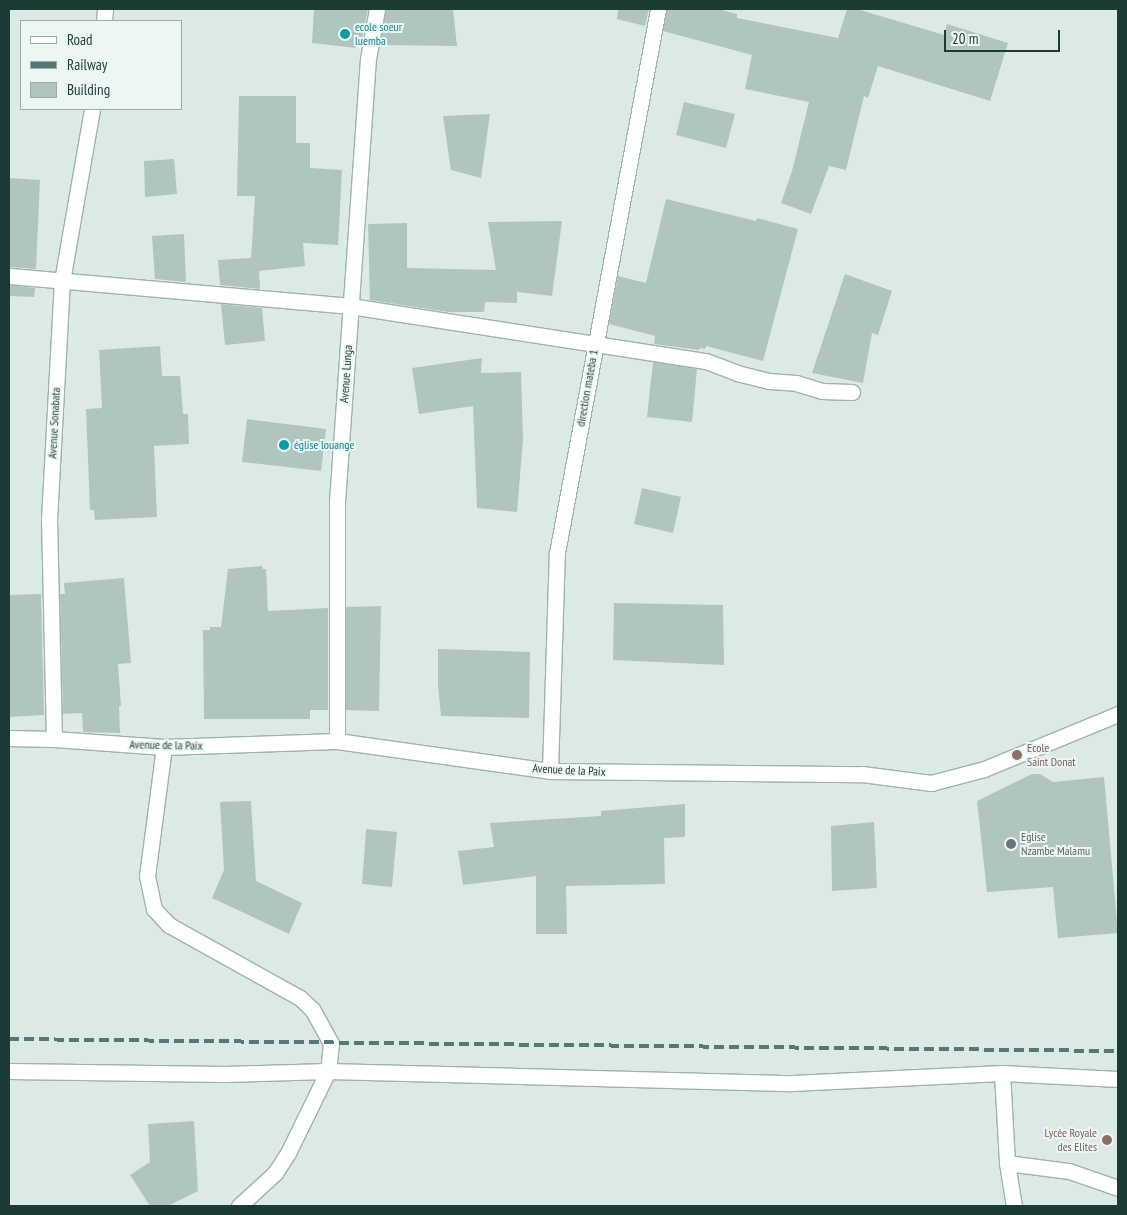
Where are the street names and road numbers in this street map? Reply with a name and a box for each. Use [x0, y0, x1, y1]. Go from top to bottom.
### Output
street label: Avenue Lunga [337, 344, 355, 404]
street label: direction mateba 1 [573, 348, 601, 428]
street label: Avenue Sonabata [45, 387, 63, 459]
street label: Avenue de la Paix [129, 737, 203, 753]
street label: Avenue de la Paix [532, 761, 606, 779]

